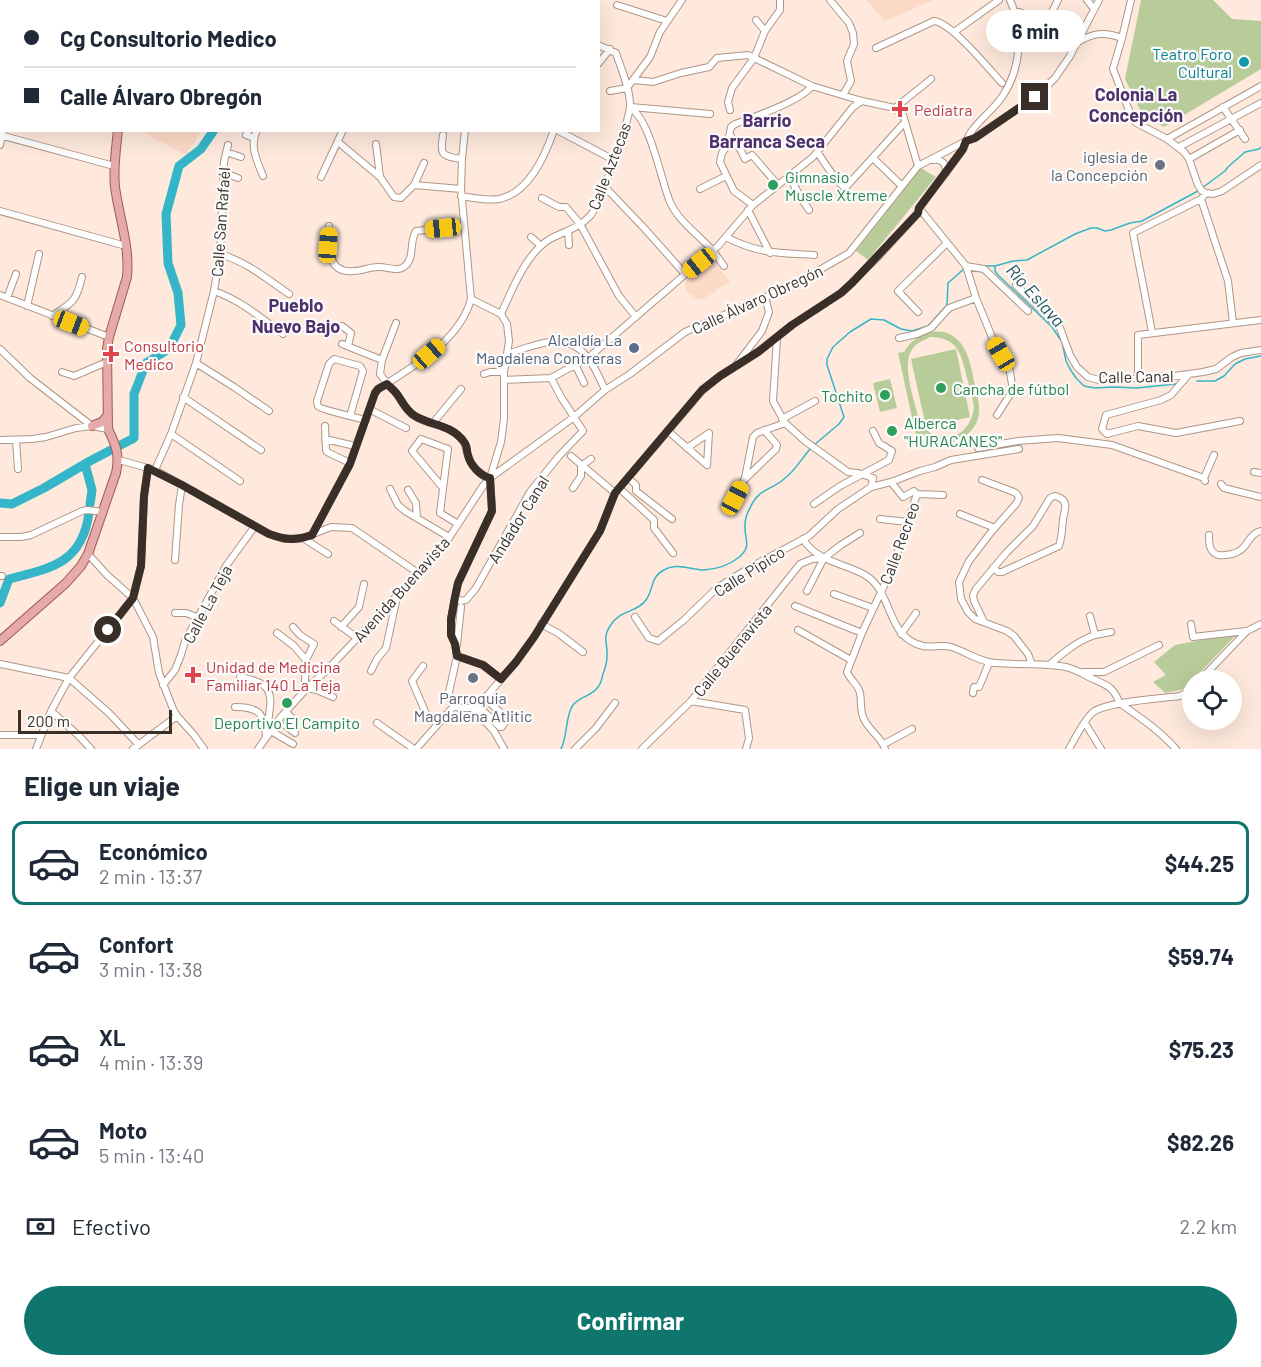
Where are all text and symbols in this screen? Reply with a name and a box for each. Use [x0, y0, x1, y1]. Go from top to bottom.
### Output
callout: 6 min [986, 10, 1084, 52]
text: 6 min [1012, 19, 1059, 43]
text: Cg Consultorio Medico [60, 25, 277, 51]
place label: Teatro Foro Cultural [1152, 44, 1232, 81]
marker: Teatro Foro Cultural [1237, 55, 1251, 69]
text: Calle Álvaro Obregón [60, 83, 262, 109]
route end [1021, 83, 1048, 110]
district label: Colonia La Concepción [1089, 83, 1183, 126]
marker: Pediatra [891, 100, 909, 118]
place label: Pediatra [914, 100, 972, 119]
district label: Barrio Barranca Seca [709, 109, 825, 152]
street label: Calle Aztecas [584, 120, 634, 212]
place label: iglesia de la Concepción [1051, 147, 1148, 184]
marker: iglesia de la Concepción [1153, 158, 1167, 172]
street label: Calle San Rafaél [207, 167, 233, 277]
place label: Gimnasio Muscle Xtreme [785, 167, 888, 204]
marker: Gimnasio Muscle Xtreme [766, 178, 780, 192]
car [424, 217, 462, 239]
car [318, 226, 338, 264]
car [679, 245, 719, 281]
water label: Río Eslava [1002, 259, 1070, 331]
street label: Calle Álvaro Obregón [689, 260, 825, 338]
district label: Pueblo Nuevo Bajo [252, 294, 340, 337]
car [51, 308, 91, 338]
place label: Alcaldía La Magdalena Contreras [476, 330, 622, 367]
car [984, 334, 1018, 374]
car [410, 335, 448, 373]
place label: Consultorio Medico [124, 336, 204, 373]
marker: Alcaldía La Magdalena Contreras [627, 341, 641, 355]
marker: Consultorio Medico [102, 345, 120, 363]
street label: Calle Canal [1098, 366, 1174, 386]
place label: Cancha de fútbol [953, 379, 1069, 398]
marker: Cancha de fútbol [934, 381, 948, 395]
place label: Tochito [821, 386, 873, 405]
marker: Tochito [878, 388, 892, 402]
place label: Alberca "HURACANES" [904, 413, 1002, 450]
marker: Alberca "HURACANES" [885, 424, 899, 438]
street label: Andador Canal [483, 472, 553, 566]
car [719, 478, 751, 518]
street label: Calle Recreo [875, 499, 923, 587]
street label: Avenida Buenavista [349, 533, 453, 645]
street label: Calle Pipico [710, 542, 788, 600]
street label: Calle La Teja [178, 562, 236, 646]
street label: Calle Buenavista [689, 600, 775, 700]
route start [94, 616, 121, 643]
place label: Unidad de Medicina Familiar 140 La Teja [206, 657, 341, 694]
marker: Unidad de Medicina Familiar 140 La Teja [184, 666, 202, 684]
map controls [1182, 670, 1242, 730]
button: locate [1182, 670, 1242, 730]
marker: Parroquia Magdalena Atlitic [466, 671, 480, 685]
place label: Parroquia Magdalena Atlitic [414, 688, 532, 725]
marker: Deportivo El Campito [280, 696, 294, 710]
scale bar [18, 707, 172, 734]
text: 200 m [27, 711, 70, 730]
place label: Deportivo El Campito [214, 713, 360, 732]
text: Elige un viaje [24, 769, 180, 801]
icon: car [27, 836, 81, 890]
text: Económico [99, 838, 208, 864]
text: $44.25 [1165, 850, 1234, 876]
text: 2 min · 13:37 [99, 864, 202, 888]
icon: car [27, 929, 81, 983]
text: Confort [99, 931, 174, 957]
text: $59.74 [1168, 943, 1234, 969]
text: 3 min · 13:38 [99, 957, 203, 981]
icon: car [27, 1022, 81, 1076]
text: XL [99, 1024, 125, 1050]
text: $75.23 [1169, 1036, 1234, 1062]
text: 4 min · 13:39 [99, 1050, 203, 1074]
icon: car [27, 1115, 81, 1169]
text: Moto [99, 1117, 147, 1143]
text: $82.26 [1167, 1129, 1234, 1155]
text: 5 min · 13:40 [99, 1143, 204, 1167]
icon: cash [24, 1210, 57, 1243]
text: Efectivo [72, 1213, 151, 1239]
text: 2.2 km [1179, 1214, 1237, 1238]
button: Confirmar [24, 1286, 1237, 1355]

